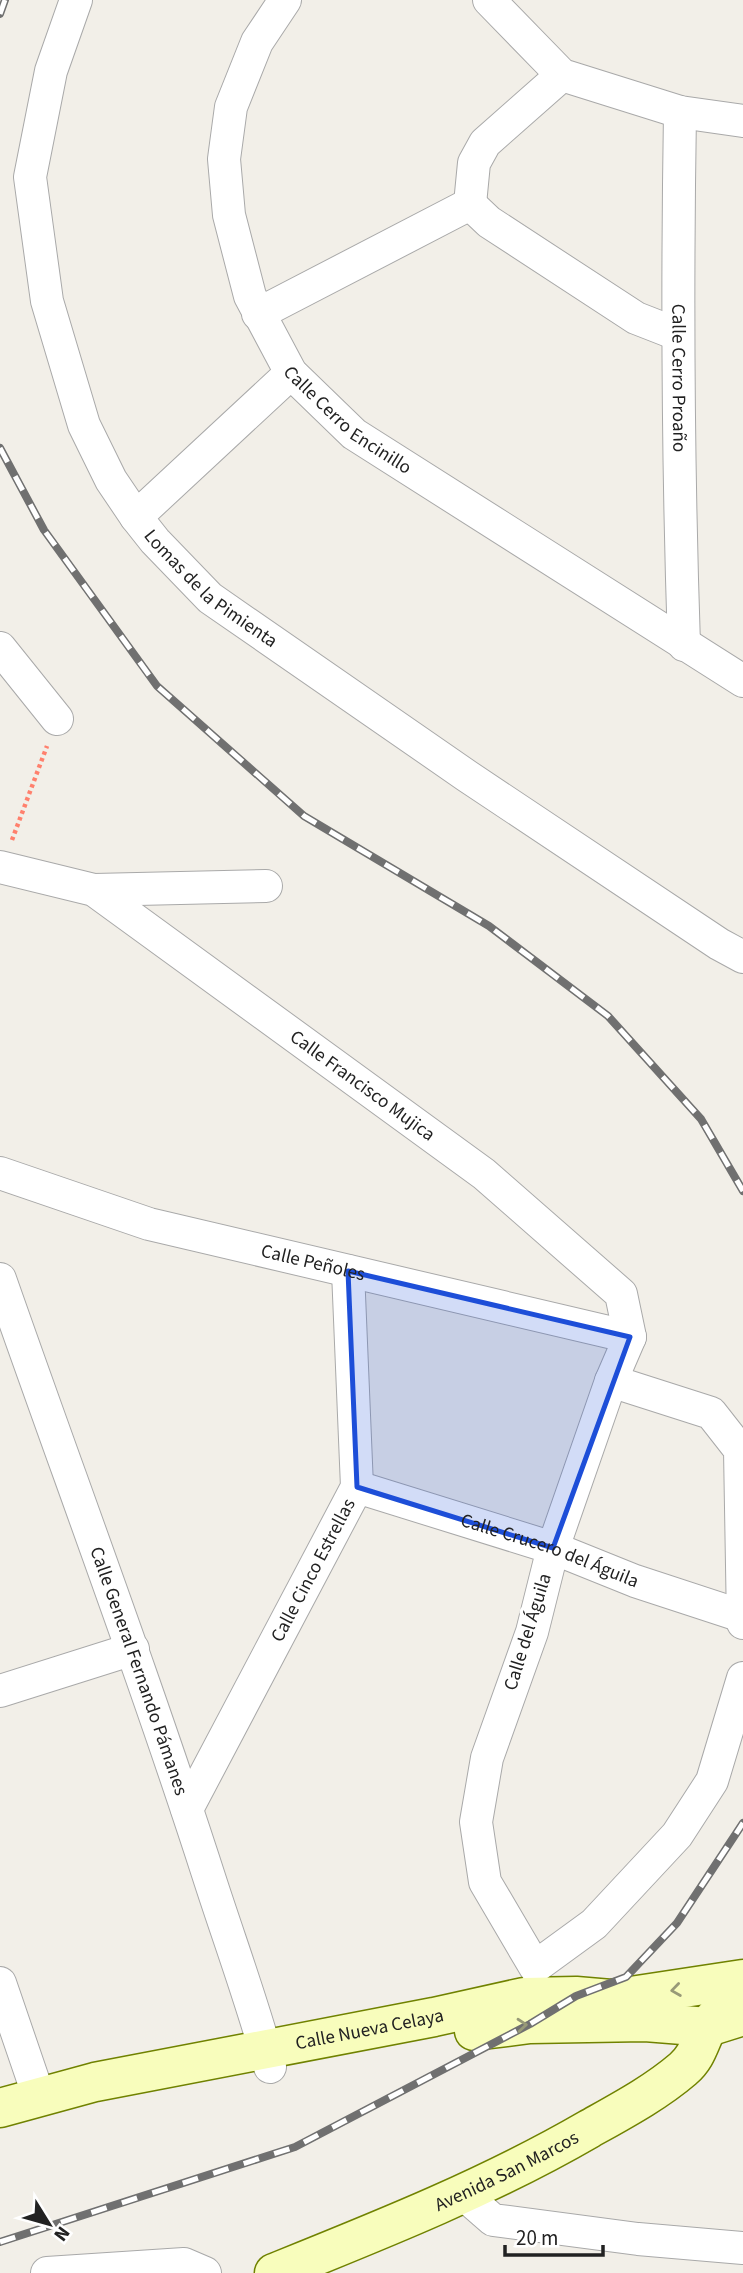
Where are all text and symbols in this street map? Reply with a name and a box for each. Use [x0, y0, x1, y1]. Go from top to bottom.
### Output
street label: Calle Cerro Proaño [665, 304, 693, 452]
street label: Calle Cerro Encinillo [276, 361, 417, 481]
street label: Lomas de la Pimienta [137, 524, 283, 654]
street label: Calle Francisco Mujica [284, 1023, 441, 1148]
street label: Calle Peñoles [258, 1237, 368, 1288]
street label: Calle Cinco Estrellas [264, 1494, 362, 1647]
street label: Calle Crucero del Águila [457, 1507, 643, 1595]
street label: Calle General Fernando Pámanes [83, 1543, 195, 1799]
street label: Calle del Águila [497, 1570, 559, 1694]
one-way arrow [670, 1982, 682, 1997]
street label: Calle Nueva Celaya [293, 2002, 446, 2057]
one-way arrow [517, 2018, 528, 2033]
street label: Avenida San Marcos [430, 2124, 584, 2218]
north arrow [14, 2189, 84, 2259]
scale bar [505, 2214, 603, 2258]
text: N [47, 2220, 76, 2247]
text: 20 m [516, 2223, 558, 2253]

